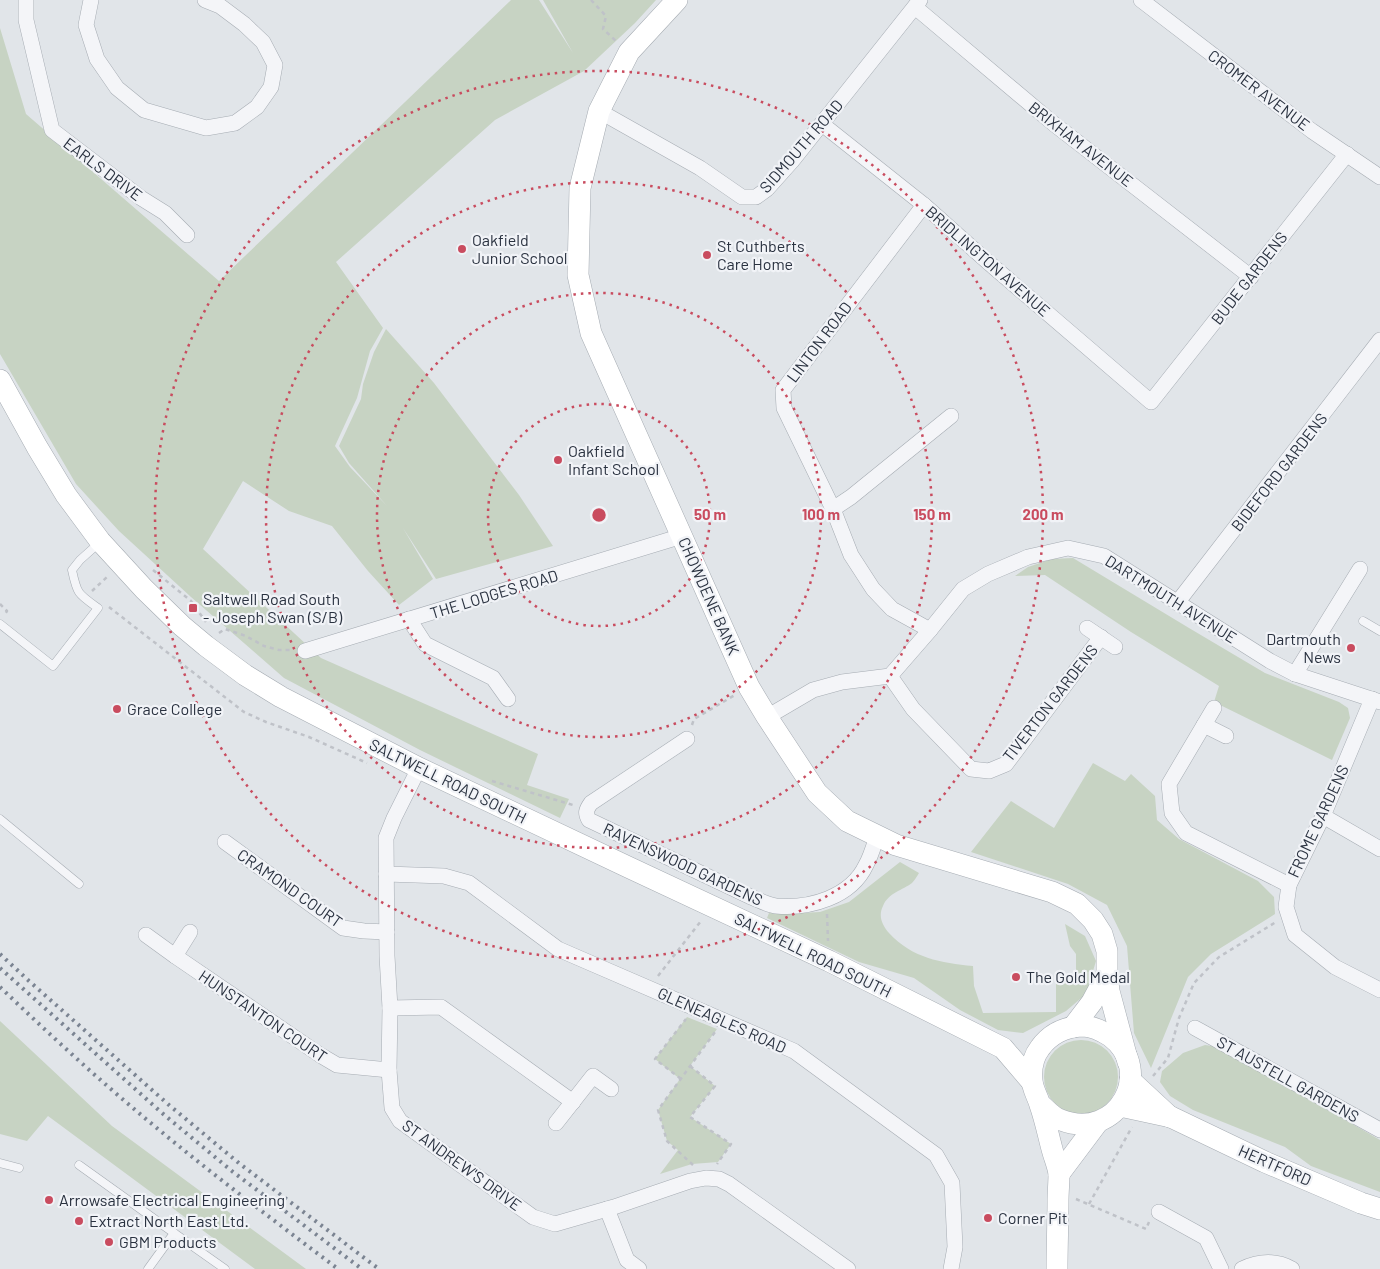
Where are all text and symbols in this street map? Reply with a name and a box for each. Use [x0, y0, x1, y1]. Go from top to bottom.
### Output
street label: CROMER AVENUE [1205, 45, 1314, 134]
street label: SIDMOUTH ROAD [755, 95, 846, 196]
street label: BRIXHAM AVENUE [1025, 97, 1137, 190]
street label: EARLS DRIVE [60, 133, 146, 204]
street label: BRIDLINGTON AVENUE [922, 201, 1054, 320]
street label: BUDE GARDENS [1207, 228, 1291, 328]
place label: Oakfield Junior School [472, 230, 568, 267]
place label: St Cuthberts Care Home [717, 236, 805, 273]
marker: Oakfield Junior School [456, 243, 468, 255]
marker: St Cuthberts Care Home [701, 249, 713, 261]
street label: LINTON ROAD [782, 298, 855, 386]
street label: BIDEFORD GARDENS [1227, 409, 1331, 535]
place label: Oakfield Infant School [568, 441, 659, 478]
marker: Oakfield Infant School [552, 454, 564, 466]
text: 50 m [694, 505, 726, 523]
text: 100 m [802, 505, 840, 523]
text: 150 m [913, 505, 951, 523]
text: 200 m [1022, 505, 1064, 523]
centre of rings [590, 506, 608, 524]
street label: CHOWDENE BANK [675, 534, 744, 658]
street label: DARTMOUTH AVENUE [1102, 550, 1240, 647]
street label: THE LODGES ROAD [428, 565, 560, 622]
place label: Saltwell Road South - Joseph Swan (S/B) [203, 589, 343, 626]
marker: Saltwell Road South - Joseph Swan (S/B) [187, 602, 199, 614]
place label: Dartmouth News [1266, 629, 1341, 666]
street label: TIVERTON GARDENS [998, 640, 1101, 765]
marker: Dartmouth News [1345, 642, 1357, 654]
place label: Grace College [127, 699, 222, 718]
marker: Grace College [111, 703, 123, 715]
street label: SALTWELL ROAD SOUTH [367, 734, 530, 827]
street label: FROME GARDENS [1283, 761, 1352, 880]
street label: RAVENSWOOD GARDENS [600, 818, 766, 909]
street label: CRAMOND COURT [234, 844, 346, 931]
street label: SALTWELL ROAD SOUTH [732, 908, 895, 1001]
street label: HUNSTANTON COURT [196, 966, 331, 1066]
place label: The Gold Medal [1026, 967, 1130, 986]
marker: The Gold Medal [1010, 971, 1022, 983]
street label: GLENEAGLES ROAD [655, 983, 789, 1056]
street label: ST AUSTELL GARDENS [1214, 1032, 1363, 1126]
street label: ST ANDREW'S DRIVE [399, 1115, 526, 1214]
street label: HERTFORD [1236, 1140, 1315, 1189]
place label: Arrowsafe Electrical Engineering [59, 1190, 285, 1209]
marker: Arrowsafe Electrical Engineering [43, 1194, 55, 1206]
place label: Corner Pit [998, 1208, 1068, 1227]
place label: Extract North East Ltd. [89, 1211, 249, 1230]
marker: Corner Pit [982, 1212, 994, 1224]
marker: Extract North East Ltd. [73, 1215, 85, 1227]
place label: GBM Products [119, 1232, 217, 1251]
marker: GBM Products [103, 1236, 115, 1248]

